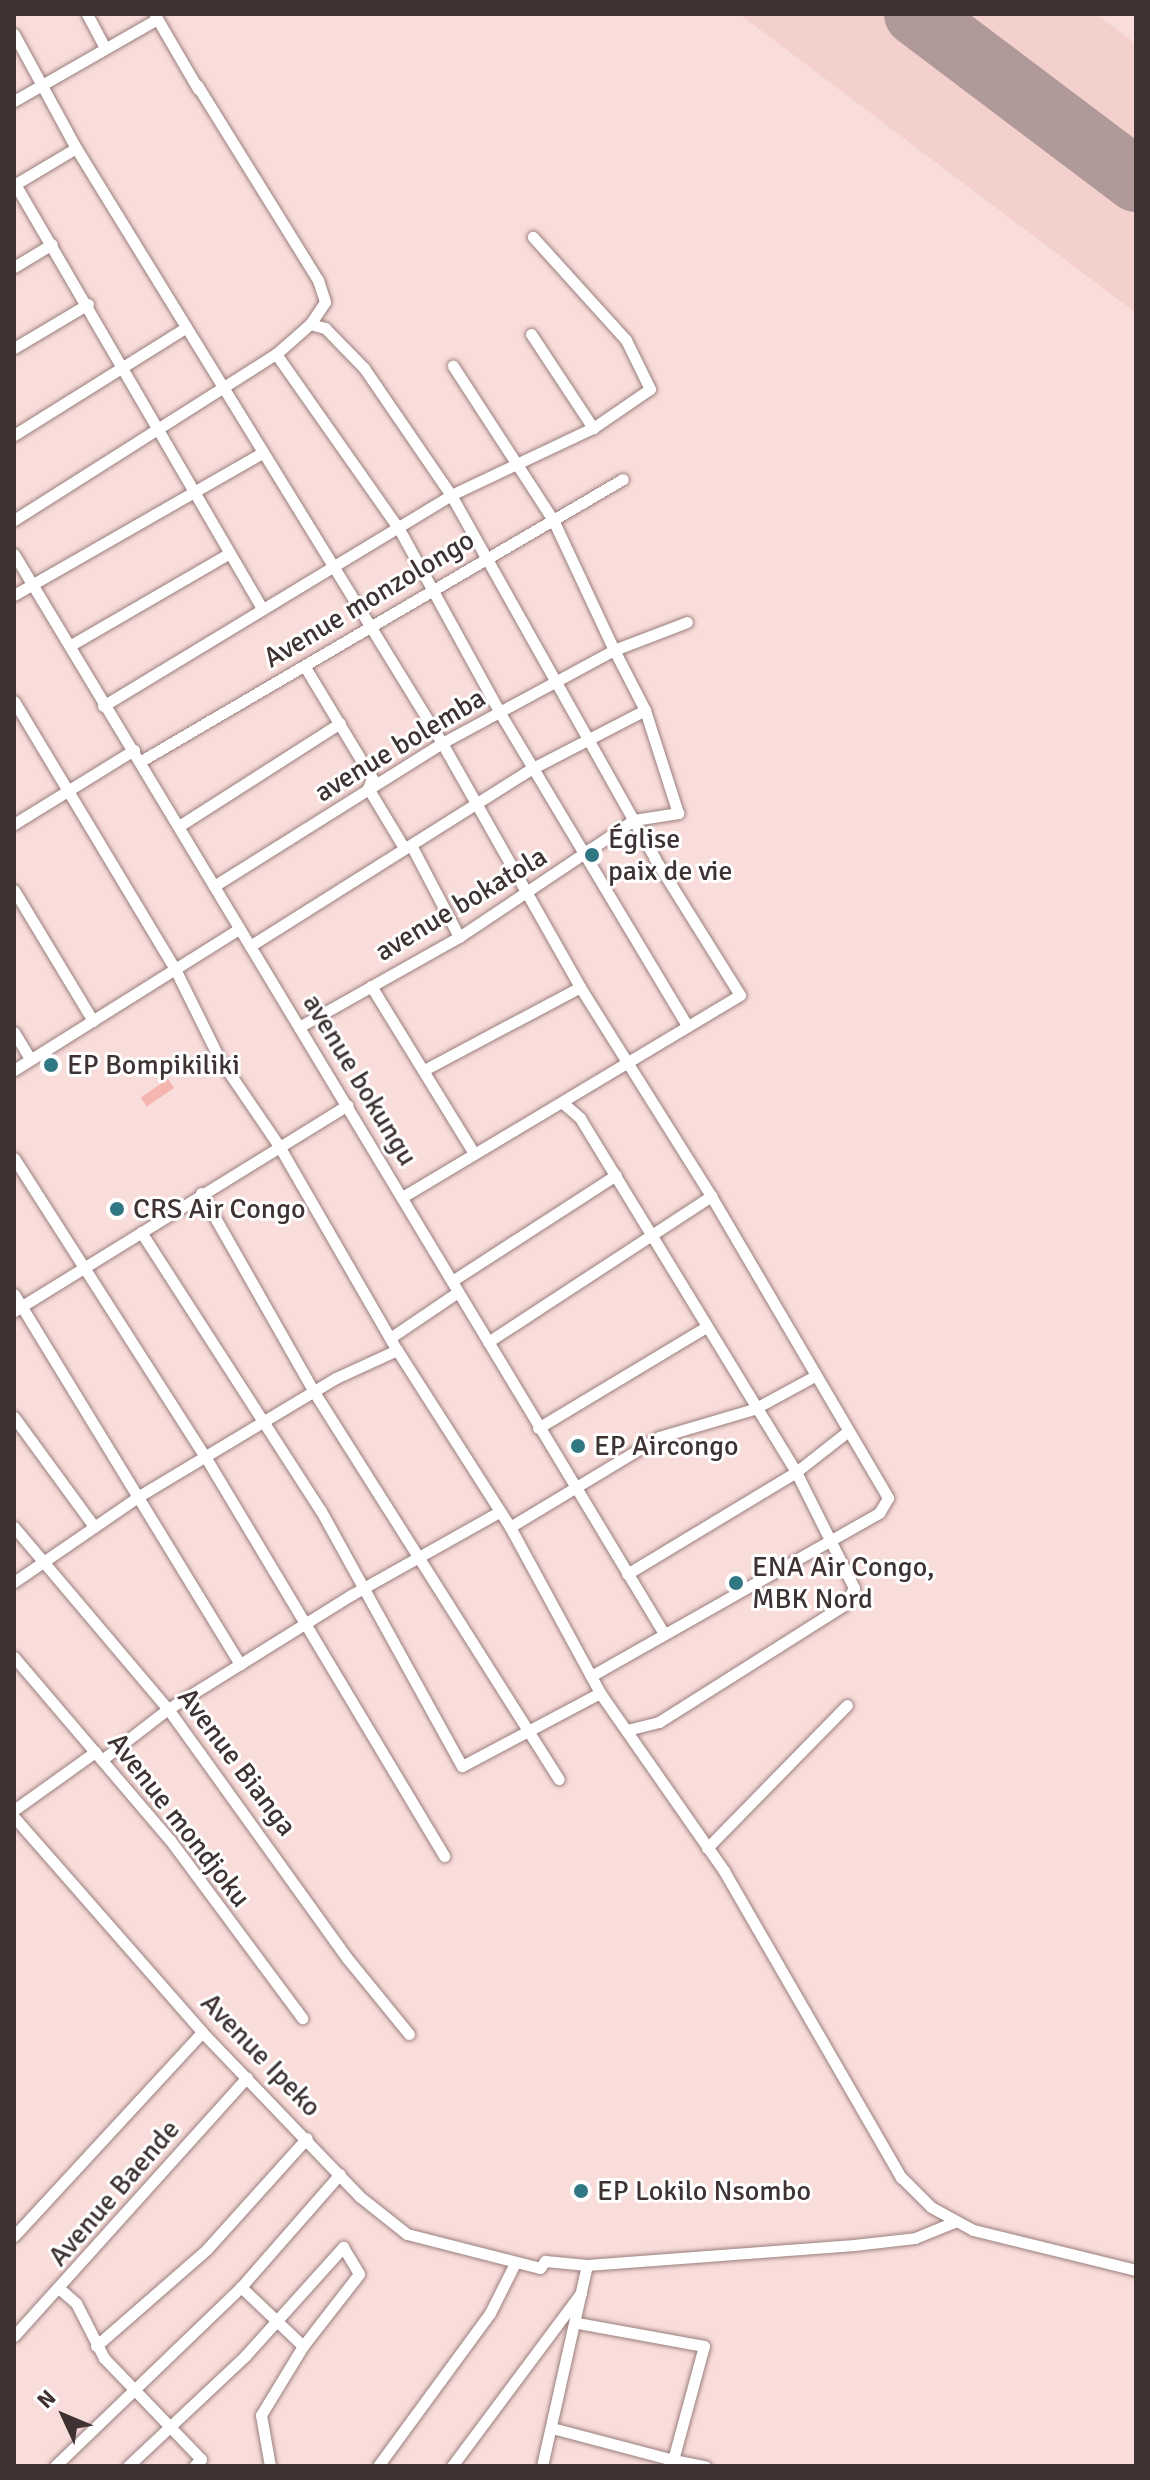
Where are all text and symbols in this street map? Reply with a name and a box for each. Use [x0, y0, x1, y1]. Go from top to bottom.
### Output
street label: Avenue monzolongo [258, 523, 480, 675]
street label: avenue bolemba [308, 681, 492, 809]
place label: Église paix de vie [608, 822, 733, 888]
street label: avenue bokatola [369, 839, 553, 969]
marker: Église paix de vie [583, 846, 601, 864]
street label: avenue bokungu [296, 988, 424, 1172]
place label: EP Bompikiliki [67, 1048, 240, 1082]
marker: EP Bompikiliki [42, 1056, 60, 1074]
place label: CRS Air Congo [133, 1192, 305, 1226]
marker: CRS Air Congo [108, 1200, 126, 1218]
place label: EP Aircongo [594, 1429, 739, 1463]
marker: EP Aircongo [569, 1437, 587, 1455]
place label: ENA Air Congo, MBK Nord [752, 1550, 934, 1616]
marker: ENA Air Congo, MBK Nord [727, 1574, 745, 1592]
street label: Avenue Bianga [170, 1681, 304, 1843]
street label: Avenue mondjoku [101, 1726, 257, 1914]
street label: Avenue Ipeko [194, 1986, 328, 2124]
street label: Avenue Baende [41, 2113, 187, 2273]
place label: EP Lokilo Nsombo [597, 2174, 811, 2208]
marker: EP Lokilo Nsombo [572, 2182, 590, 2200]
north arrow [24, 2376, 104, 2456]
text: N [31, 2384, 61, 2414]

